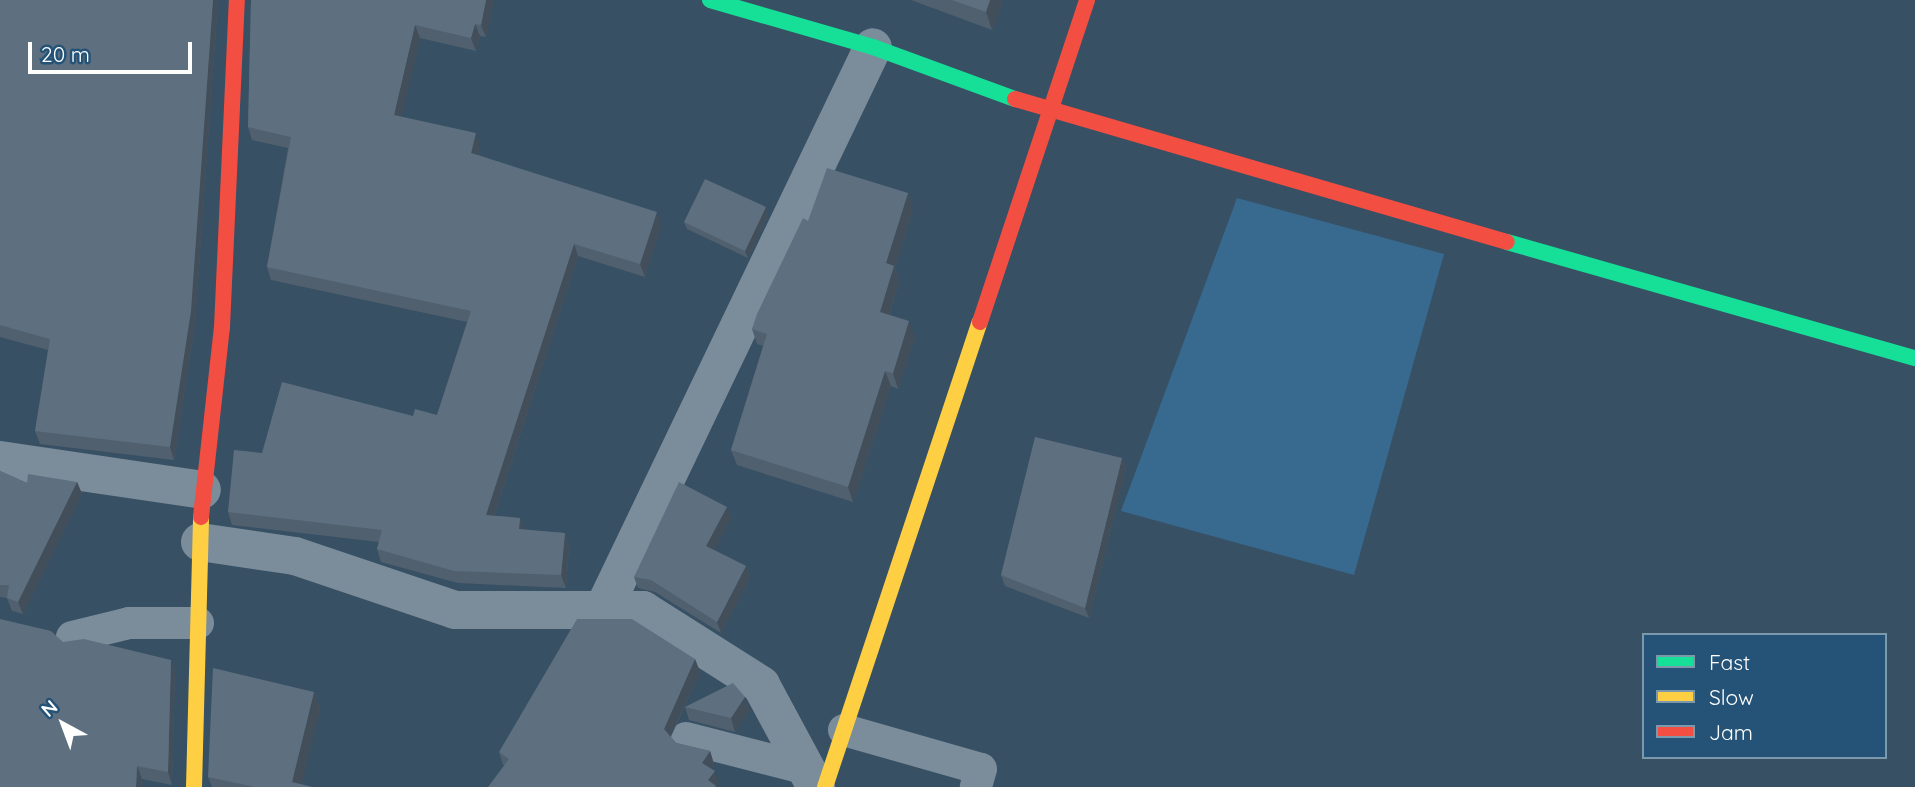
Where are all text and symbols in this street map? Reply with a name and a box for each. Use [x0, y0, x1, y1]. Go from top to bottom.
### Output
scale bar [32, 28, 196, 72]
text: 20 m [41, 41, 90, 67]
legend [1642, 633, 1887, 759]
text: Fast [1709, 649, 1750, 675]
text: Slow [1709, 684, 1754, 710]
north arrow [28, 689, 98, 759]
text: N [36, 695, 62, 722]
text: Jam [1709, 719, 1753, 745]

